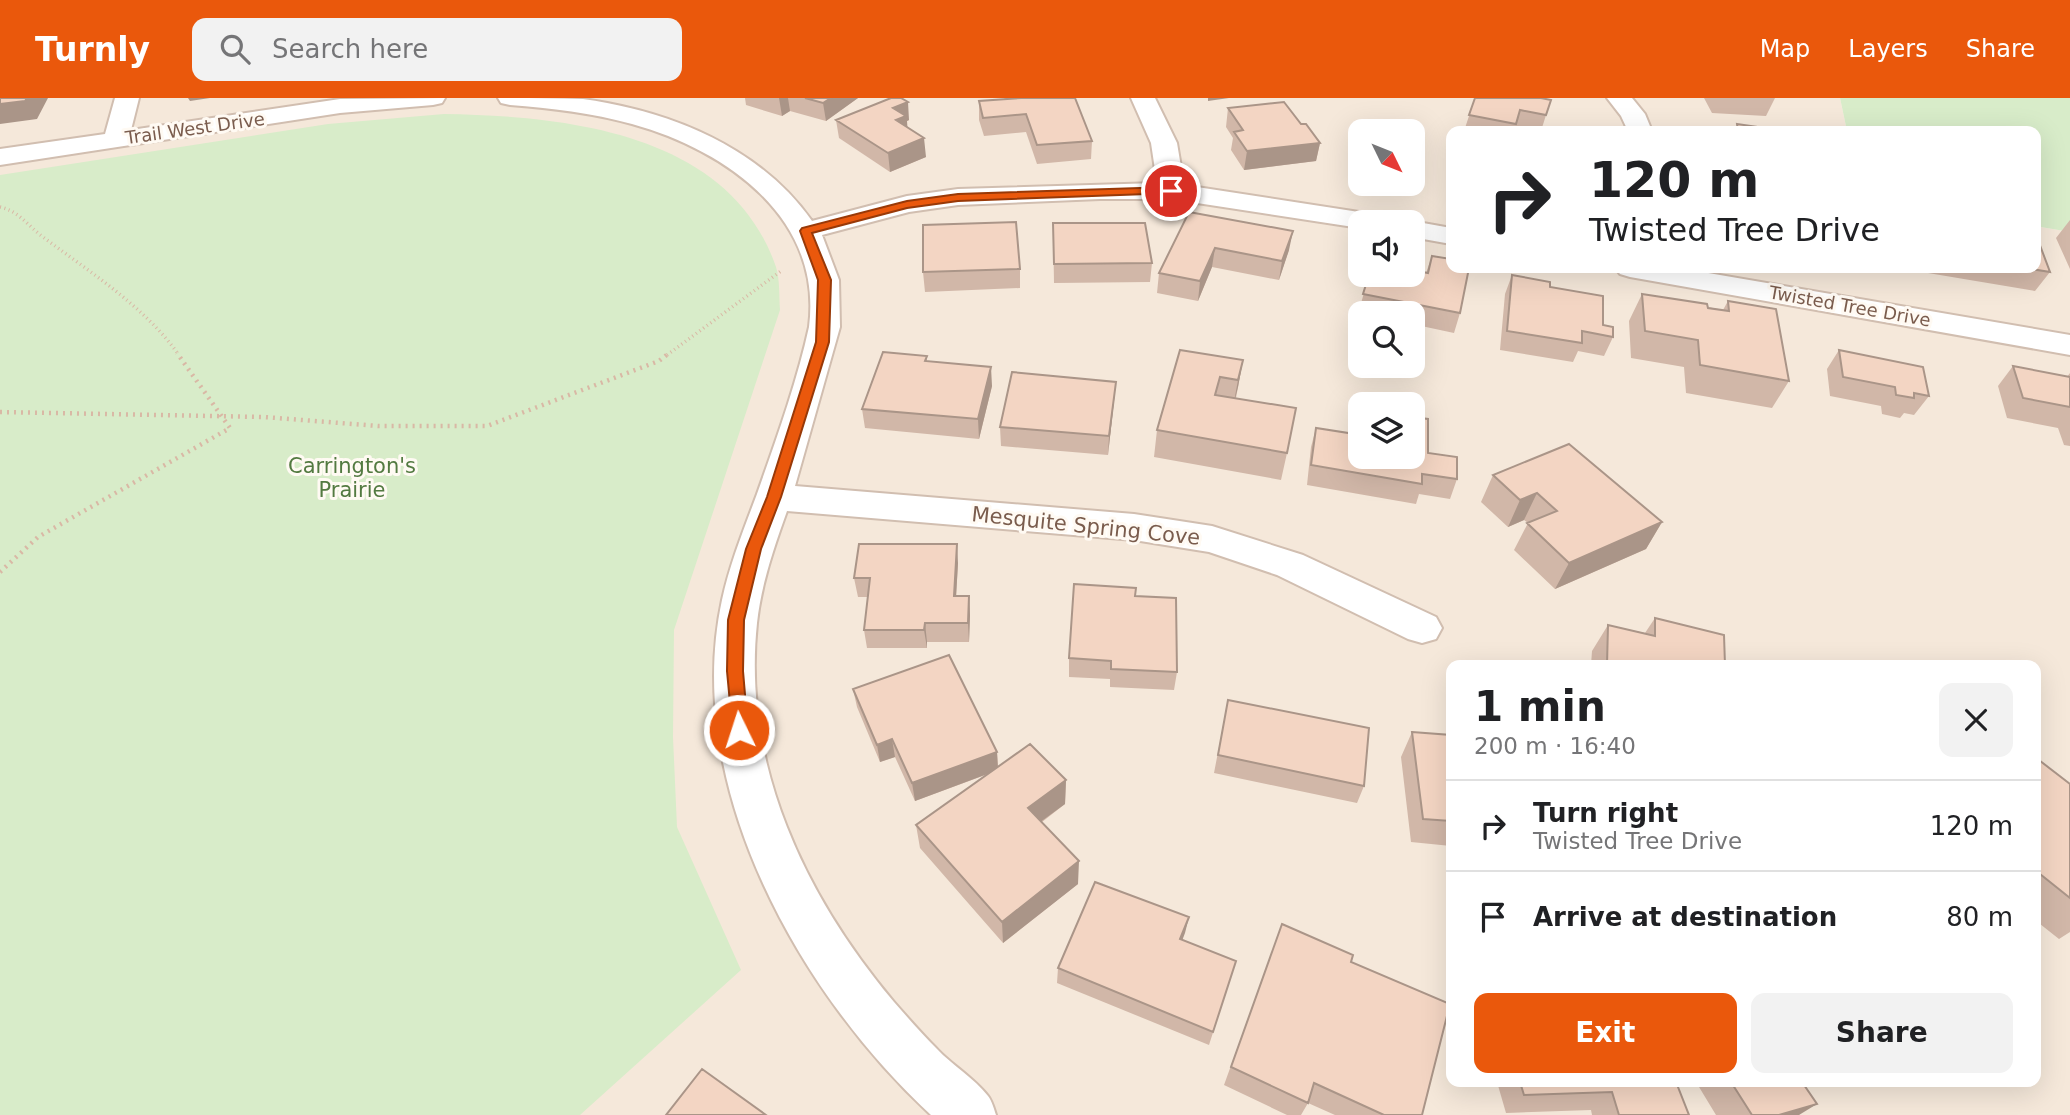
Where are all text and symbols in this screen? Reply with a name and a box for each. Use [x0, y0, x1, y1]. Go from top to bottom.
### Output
search box [192, 18, 682, 81]
text: Turnly [35, 30, 150, 69]
icon: search [216, 30, 254, 68]
text: Search here [272, 34, 428, 64]
text: Map [1760, 35, 1810, 63]
text: Layers [1848, 35, 1928, 63]
text: Share [1966, 35, 2035, 63]
street label: Trail West Drive [123, 108, 266, 148]
north arrow [1348, 119, 1424, 196]
map controls [1348, 119, 1425, 469]
text: 120 m [1589, 152, 1759, 209]
icon: right [1474, 154, 1565, 245]
pin [1141, 161, 1201, 221]
icon: arrive [1152, 172, 1190, 210]
button: sound [1348, 210, 1425, 287]
text: Twisted Tree Drive [1589, 211, 1880, 249]
street label: Twisted Tree Drive [1767, 281, 1932, 331]
button: search [1348, 301, 1425, 378]
button: layers [1348, 392, 1425, 469]
park label: Carrington's Prairie [288, 454, 416, 502]
street label: Mesquite Spring Cove [971, 502, 1201, 550]
text: 1 min [1474, 682, 1606, 731]
button: close [1939, 683, 2013, 757]
position arrow [702, 693, 776, 767]
text: 200 m · 16:40 [1474, 733, 1636, 759]
text: Turn right [1533, 798, 1678, 828]
icon: right [1474, 807, 1512, 845]
text: 120 m [1930, 811, 2013, 841]
text: Twisted Tree Drive [1533, 828, 1742, 854]
icon: arrive [1474, 898, 1512, 936]
text: Arrive at destination [1533, 902, 1837, 932]
text: 80 m [1946, 902, 2013, 932]
button: Exit [1474, 993, 1737, 1073]
button: Share [1751, 993, 2013, 1073]

